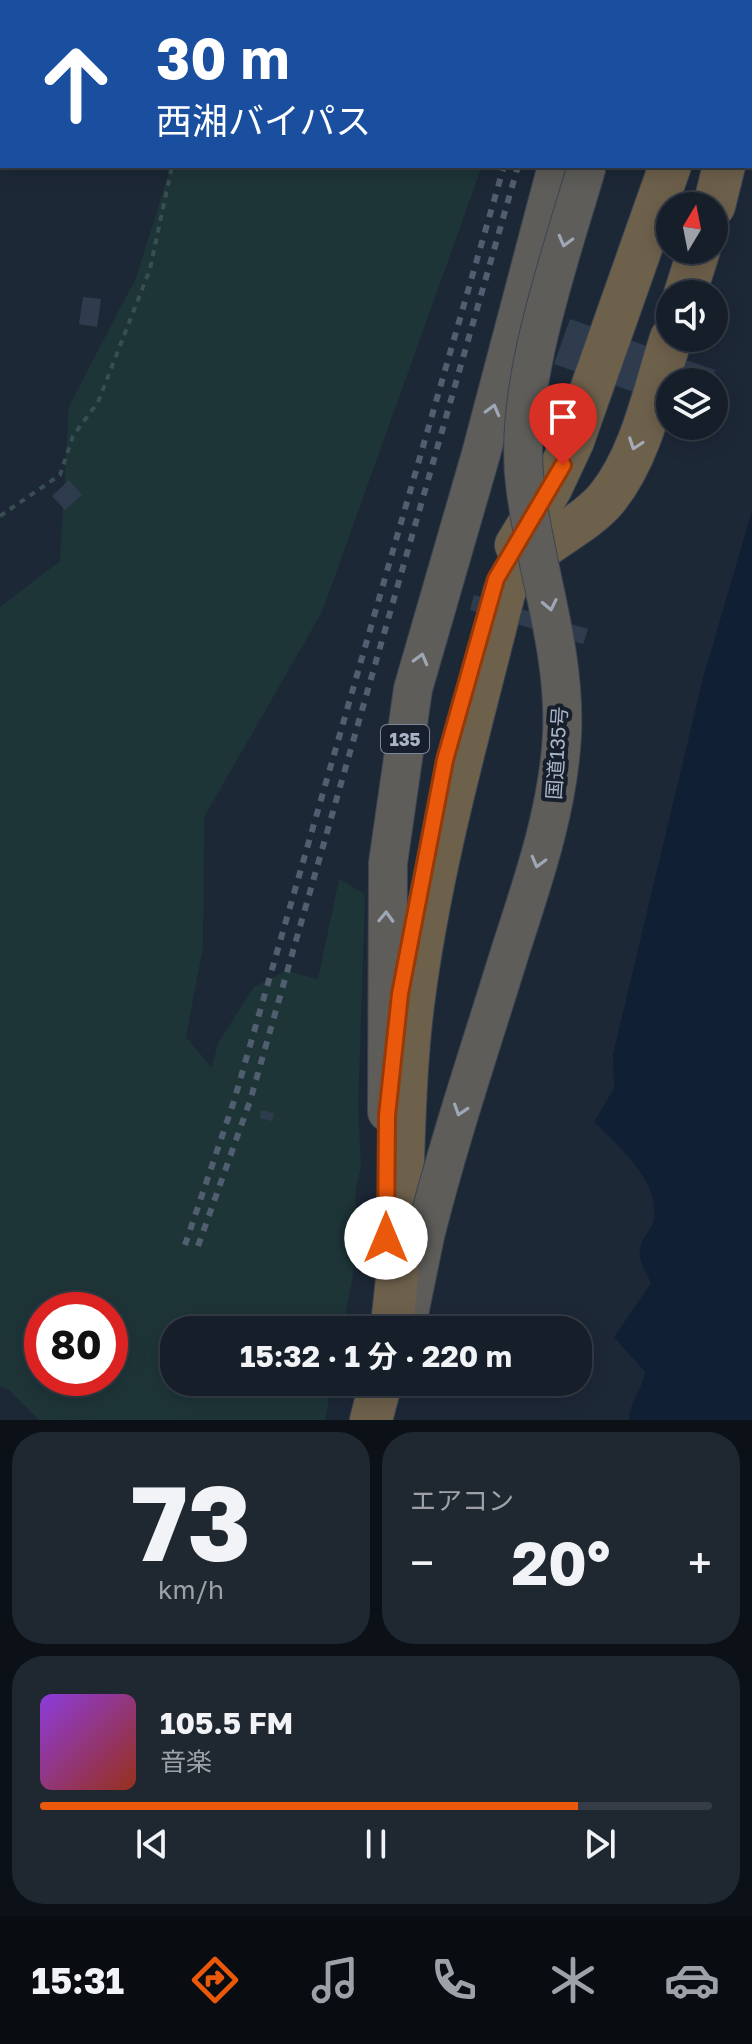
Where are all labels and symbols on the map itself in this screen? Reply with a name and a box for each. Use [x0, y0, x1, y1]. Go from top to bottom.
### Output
north arrow [656, 192, 728, 264]
one-way arrow [558, 234, 575, 248]
pin [529, 383, 597, 465]
one-way arrow [483, 403, 500, 417]
one-way arrow [628, 436, 645, 450]
one-way arrow [541, 598, 558, 612]
one-way arrow [412, 653, 429, 667]
street label: 国道135号 [541, 706, 571, 800]
road number: 135 [381, 725, 429, 753]
one-way arrow [531, 855, 548, 869]
one-way arrow [378, 910, 395, 923]
one-way arrow [453, 1102, 469, 1116]
position arrow [344, 1196, 428, 1280]
speed limit sign: 80 [24, 1292, 128, 1396]

